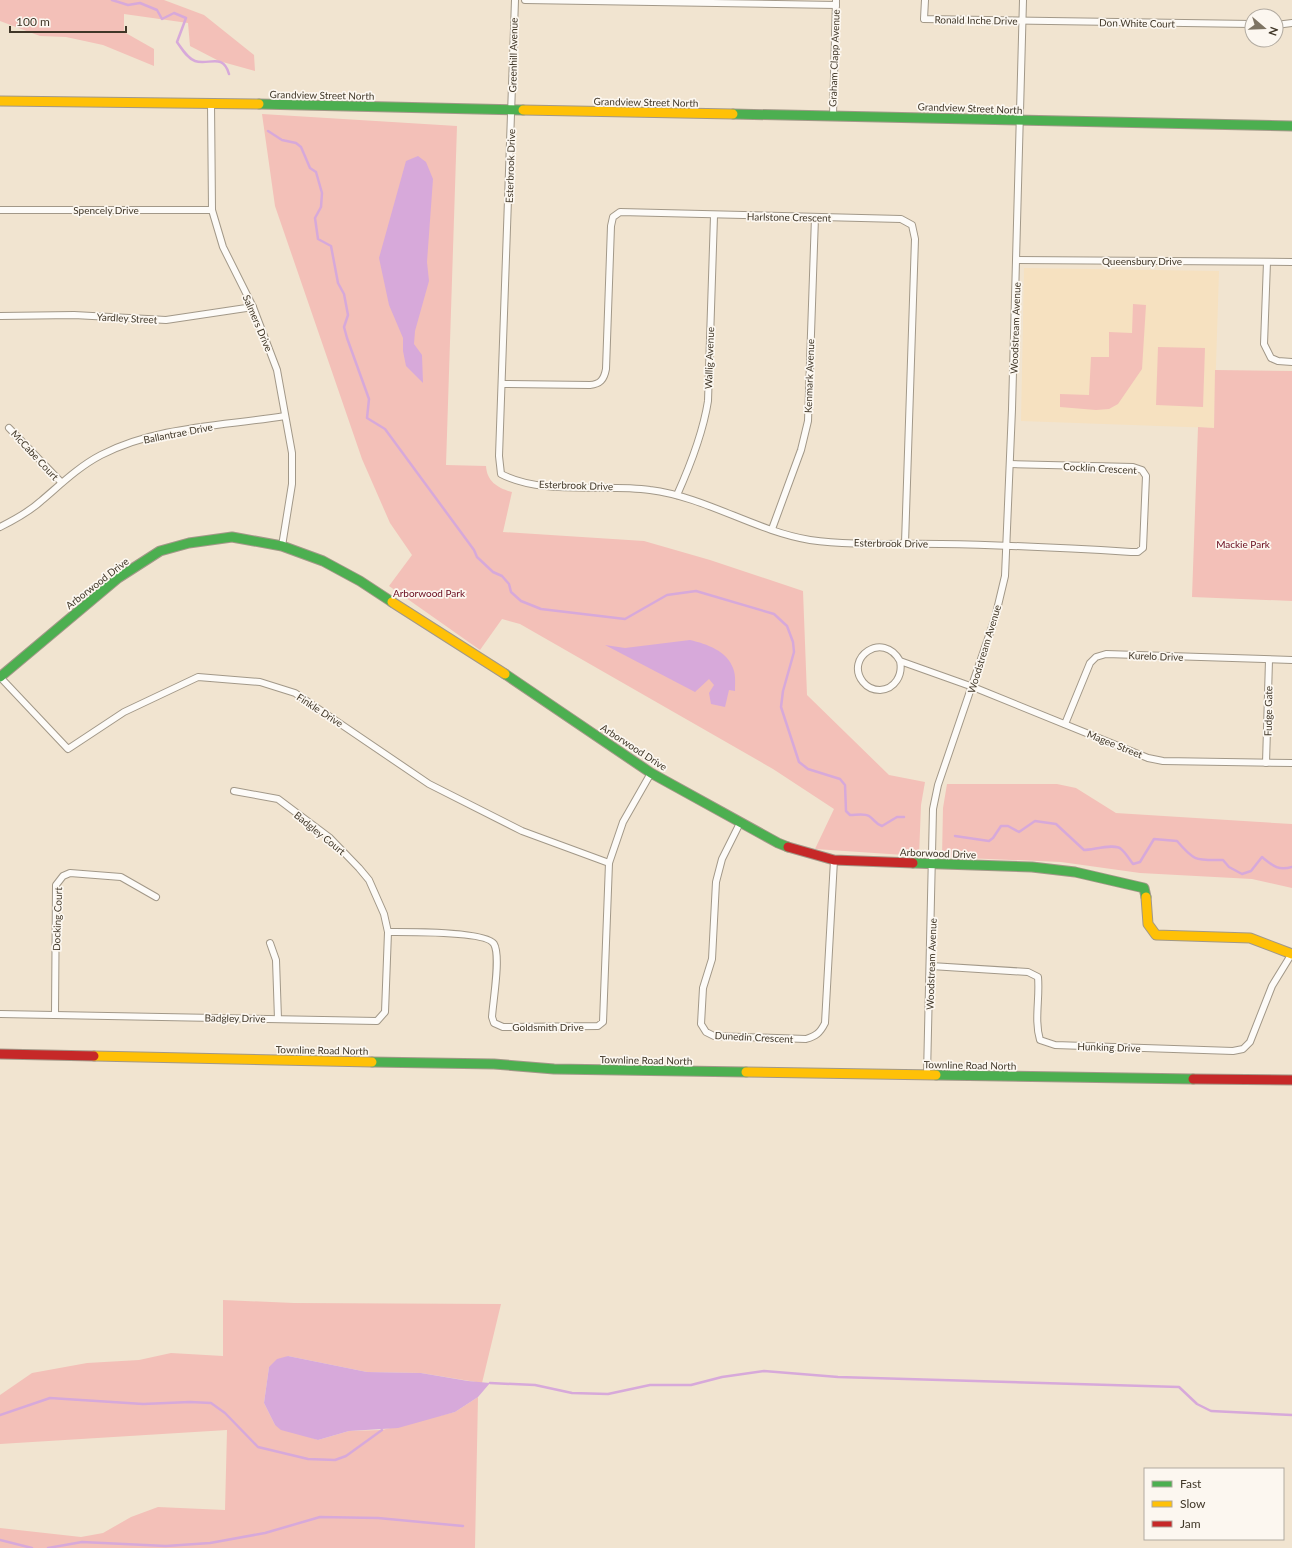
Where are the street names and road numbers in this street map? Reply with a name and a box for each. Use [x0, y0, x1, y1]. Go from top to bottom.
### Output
street label: Graham Clapp Avenue [826, 9, 842, 107]
street label: Ronald Inche Drive [934, 13, 1018, 27]
street label: Don White Court [1099, 16, 1175, 30]
street label: Greenhill Avenue [506, 17, 520, 93]
street label: Grandview Street North [270, 88, 374, 102]
street label: Grandview Street North [594, 95, 698, 109]
street label: Grandview Street North [917, 100, 1023, 116]
street label: Esterbrook Drive [503, 129, 517, 203]
street label: Spencely Drive [73, 204, 139, 216]
street label: Harlstone Crescent [747, 210, 832, 224]
street label: Queensbury Drive [1102, 255, 1182, 267]
street label: Woodstream Avenue [1007, 282, 1023, 374]
street label: Salmers Drive [241, 293, 275, 353]
street label: Yardley Street [96, 310, 158, 326]
street label: Wallig Avenue [702, 327, 716, 389]
street label: Kenmark Avenue [802, 339, 816, 413]
street label: Ballantrae Drive [142, 420, 214, 446]
street label: McCabe Court [9, 428, 61, 483]
street label: Cocklin Crescent [1063, 460, 1138, 476]
street label: Esterbrook Drive [539, 478, 613, 492]
street label: Esterbrook Drive [854, 536, 928, 550]
street label: Arborwood Drive [63, 555, 131, 611]
street label: Woodstream Avenue [965, 603, 1003, 695]
street label: Kurelo Drive [1128, 649, 1184, 663]
street label: Fudge Gate [1262, 686, 1274, 736]
street label: Finkle Drive [295, 691, 345, 729]
street label: Arborwood Drive [599, 721, 669, 773]
street label: Magee Street [1086, 727, 1145, 761]
street label: Badgley Court [292, 809, 348, 857]
street label: Arborwood Drive [900, 846, 976, 860]
street label: Docking Court [50, 886, 64, 951]
street label: Woodstream Avenue [923, 918, 939, 1010]
street label: Badgley Drive [204, 1011, 266, 1025]
street label: Goldsmith Drive [512, 1021, 584, 1033]
street label: Dunedin Crescent [714, 1029, 794, 1045]
street label: Hunking Drive [1077, 1040, 1141, 1054]
street label: Townline Road North [276, 1043, 368, 1057]
street label: Townline Road North [600, 1053, 692, 1067]
street label: Townline Road North [924, 1058, 1016, 1072]

